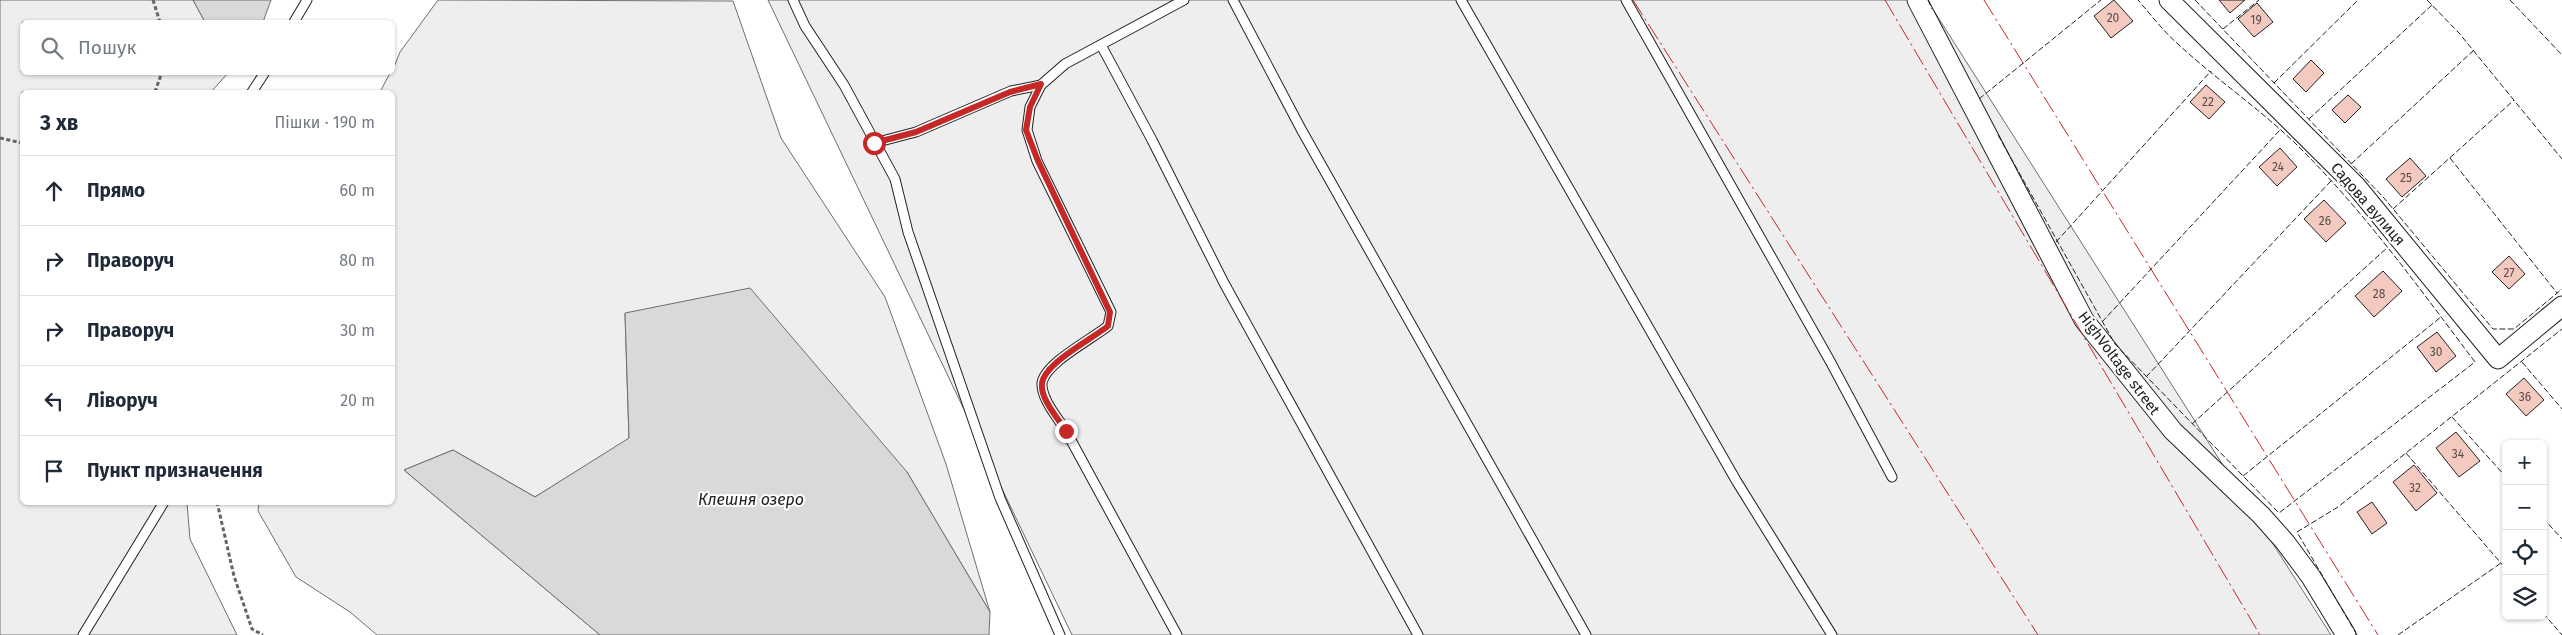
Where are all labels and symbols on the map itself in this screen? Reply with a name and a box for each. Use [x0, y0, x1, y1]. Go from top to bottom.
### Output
house number: 20 [2107, 11, 2120, 25]
house number: 19 [2250, 13, 2262, 27]
house number: 22 [2202, 95, 2214, 109]
route start [863, 132, 886, 155]
street label: Садова вулиця [2327, 159, 2409, 249]
house number: 24 [2272, 160, 2285, 174]
house number: 25 [2400, 171, 2412, 185]
house number: 26 [2319, 214, 2331, 228]
house number: 27 [2503, 266, 2515, 280]
house number: 28 [2373, 287, 2386, 301]
street label: HighVoltage street [2074, 308, 2164, 419]
house number: 30 [2430, 345, 2443, 359]
house number: 36 [2519, 390, 2531, 404]
route end [1055, 420, 1078, 443]
house number: 34 [2452, 447, 2465, 461]
house number: 32 [2409, 481, 2421, 495]
water label: Клешня озеро [698, 490, 804, 509]

